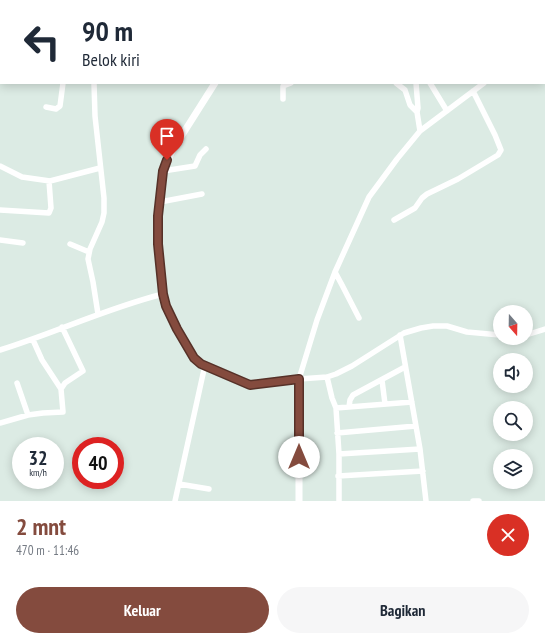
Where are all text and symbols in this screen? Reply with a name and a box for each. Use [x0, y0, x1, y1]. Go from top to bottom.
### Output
text: 90 m [82, 12, 133, 49]
icon: left [16, 16, 68, 68]
text: Belok kiri [82, 48, 140, 71]
pin [150, 119, 184, 160]
icon: arrive [156, 125, 178, 147]
north arrow [493, 305, 533, 345]
map controls [493, 305, 533, 489]
button: sound [493, 353, 533, 393]
button: search [493, 401, 533, 441]
position arrow [278, 436, 320, 478]
speed limit sign: 40 [72, 437, 124, 489]
text: 32 [28, 445, 48, 471]
button: layers [493, 449, 533, 489]
text: km/h [29, 466, 47, 479]
text: 2 mnt [16, 511, 66, 542]
button: close [487, 514, 529, 556]
text: 470 m · 11:46 [16, 542, 79, 559]
button: Keluar [16, 587, 269, 633]
button: Bagikan [277, 587, 529, 633]

